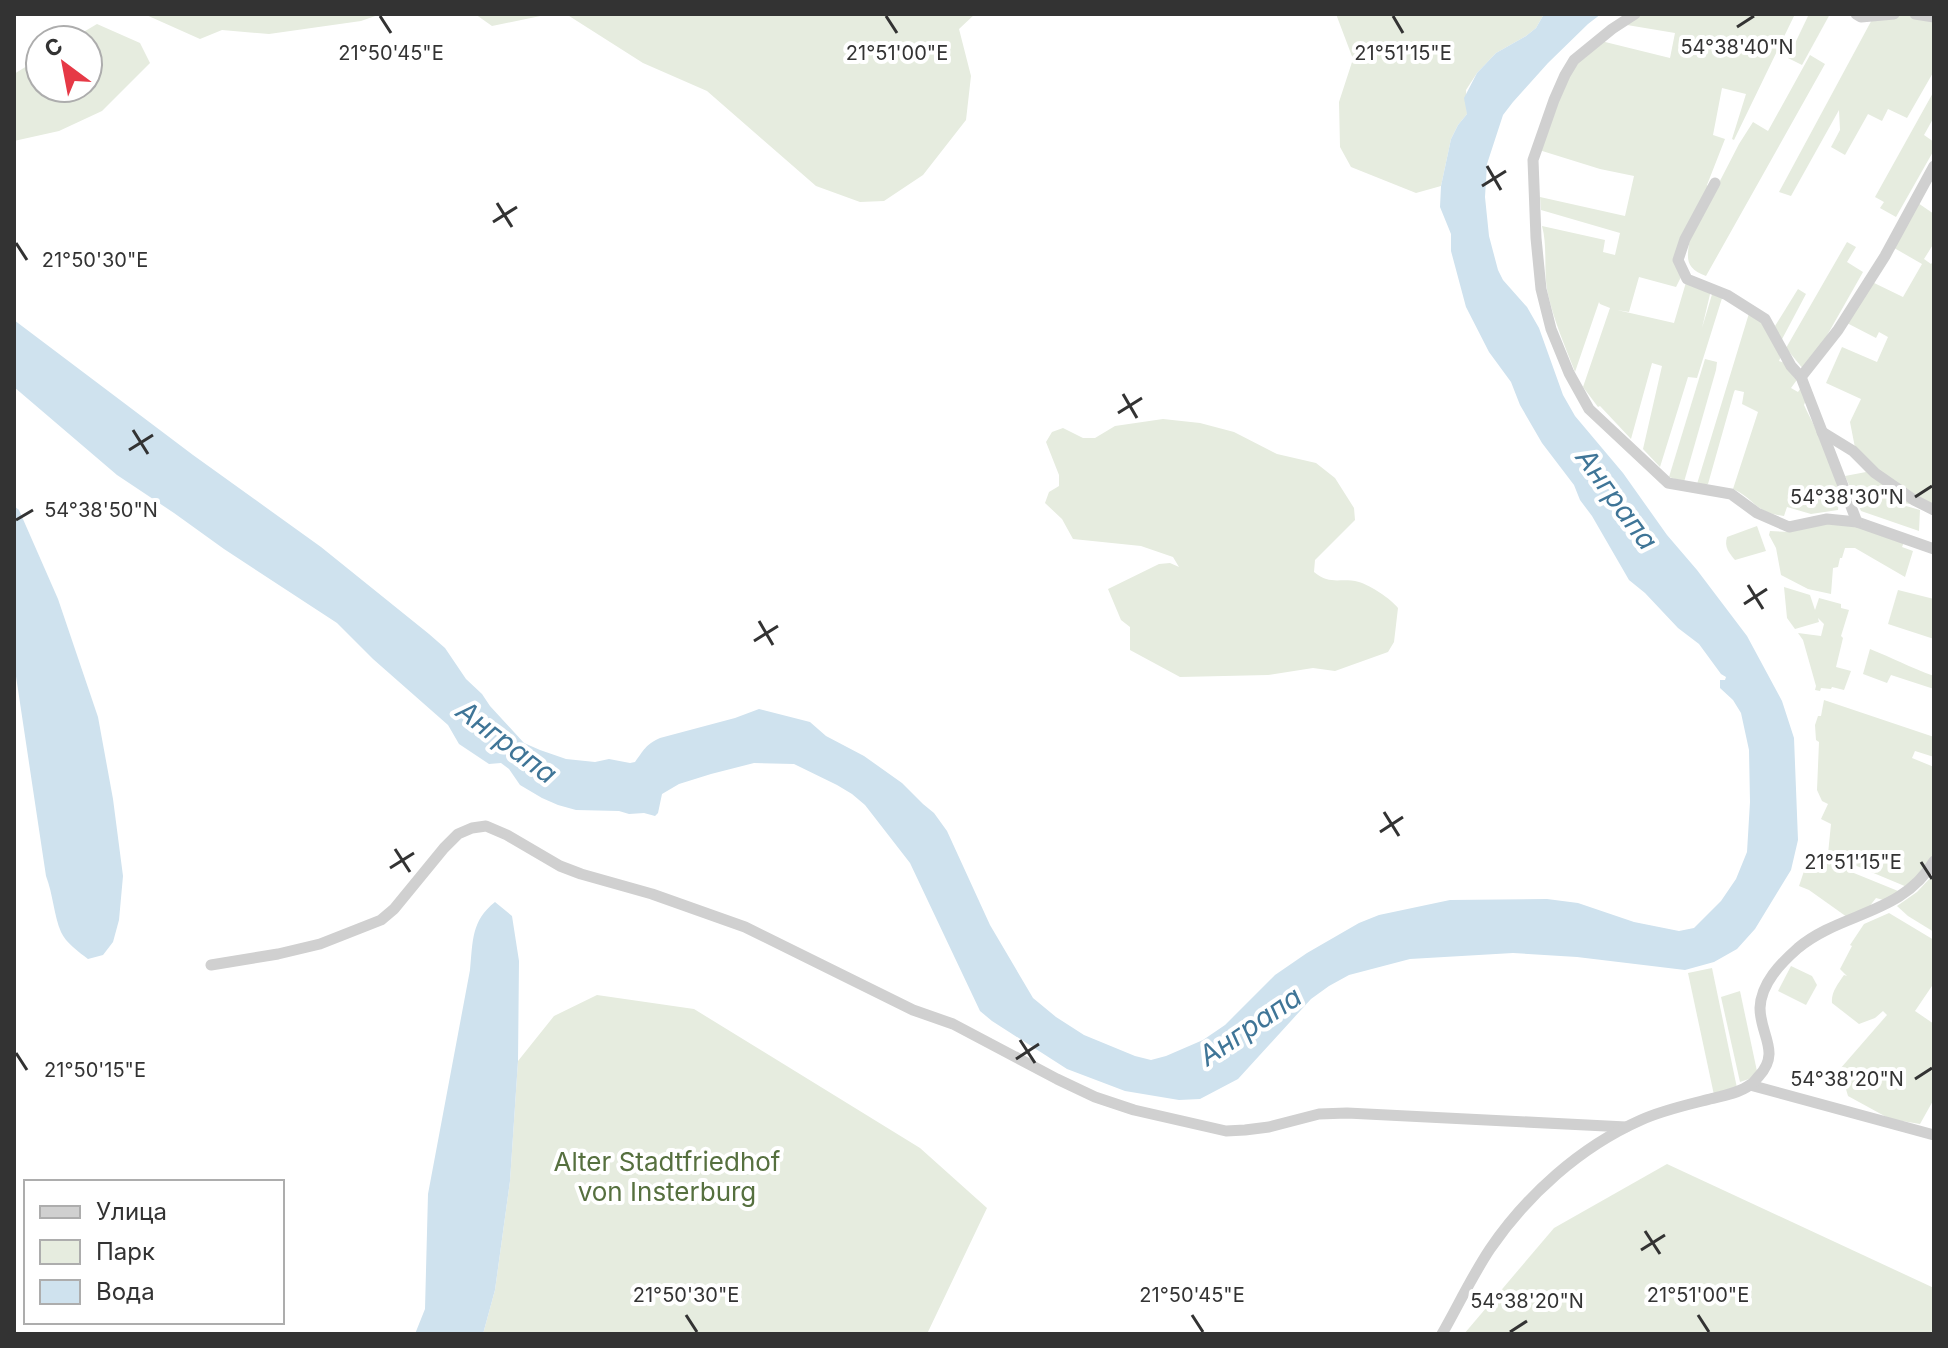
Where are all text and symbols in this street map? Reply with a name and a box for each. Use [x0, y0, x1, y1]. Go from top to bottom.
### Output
north arrow [24, 24, 104, 104]
text: С [40, 32, 67, 62]
text: 54°38'40"N [1680, 35, 1794, 59]
text: 21°50'45"E [338, 41, 444, 65]
text: 21°51'00"E [846, 41, 948, 65]
text: 21°51'15"E [1354, 41, 1452, 65]
text: 21°50'30"E [42, 248, 148, 272]
water label: Анграпа [1568, 441, 1665, 556]
text: 54°38'30"N [1790, 485, 1904, 509]
text: 54°38'50"N [44, 498, 158, 522]
water label: Анграпа [449, 693, 564, 791]
text: 21°51'15"E [1804, 850, 1902, 874]
water label: Анграпа [1191, 979, 1308, 1073]
text: 21°50'15"E [44, 1058, 146, 1082]
text: 54°38'20"N [1790, 1067, 1904, 1091]
park label: Alter Stadtfriedhof von Insterburg [554, 1146, 781, 1207]
legend [24, 1180, 284, 1324]
text: Улица [96, 1197, 167, 1226]
text: Парк [96, 1237, 155, 1266]
text: Вода [96, 1277, 155, 1306]
text: 21°50'30"E [633, 1283, 739, 1307]
text: 21°50'45"E [1139, 1283, 1245, 1307]
text: 21°51'00"E [1647, 1283, 1749, 1307]
text: 54°38'20"N [1470, 1289, 1584, 1313]

